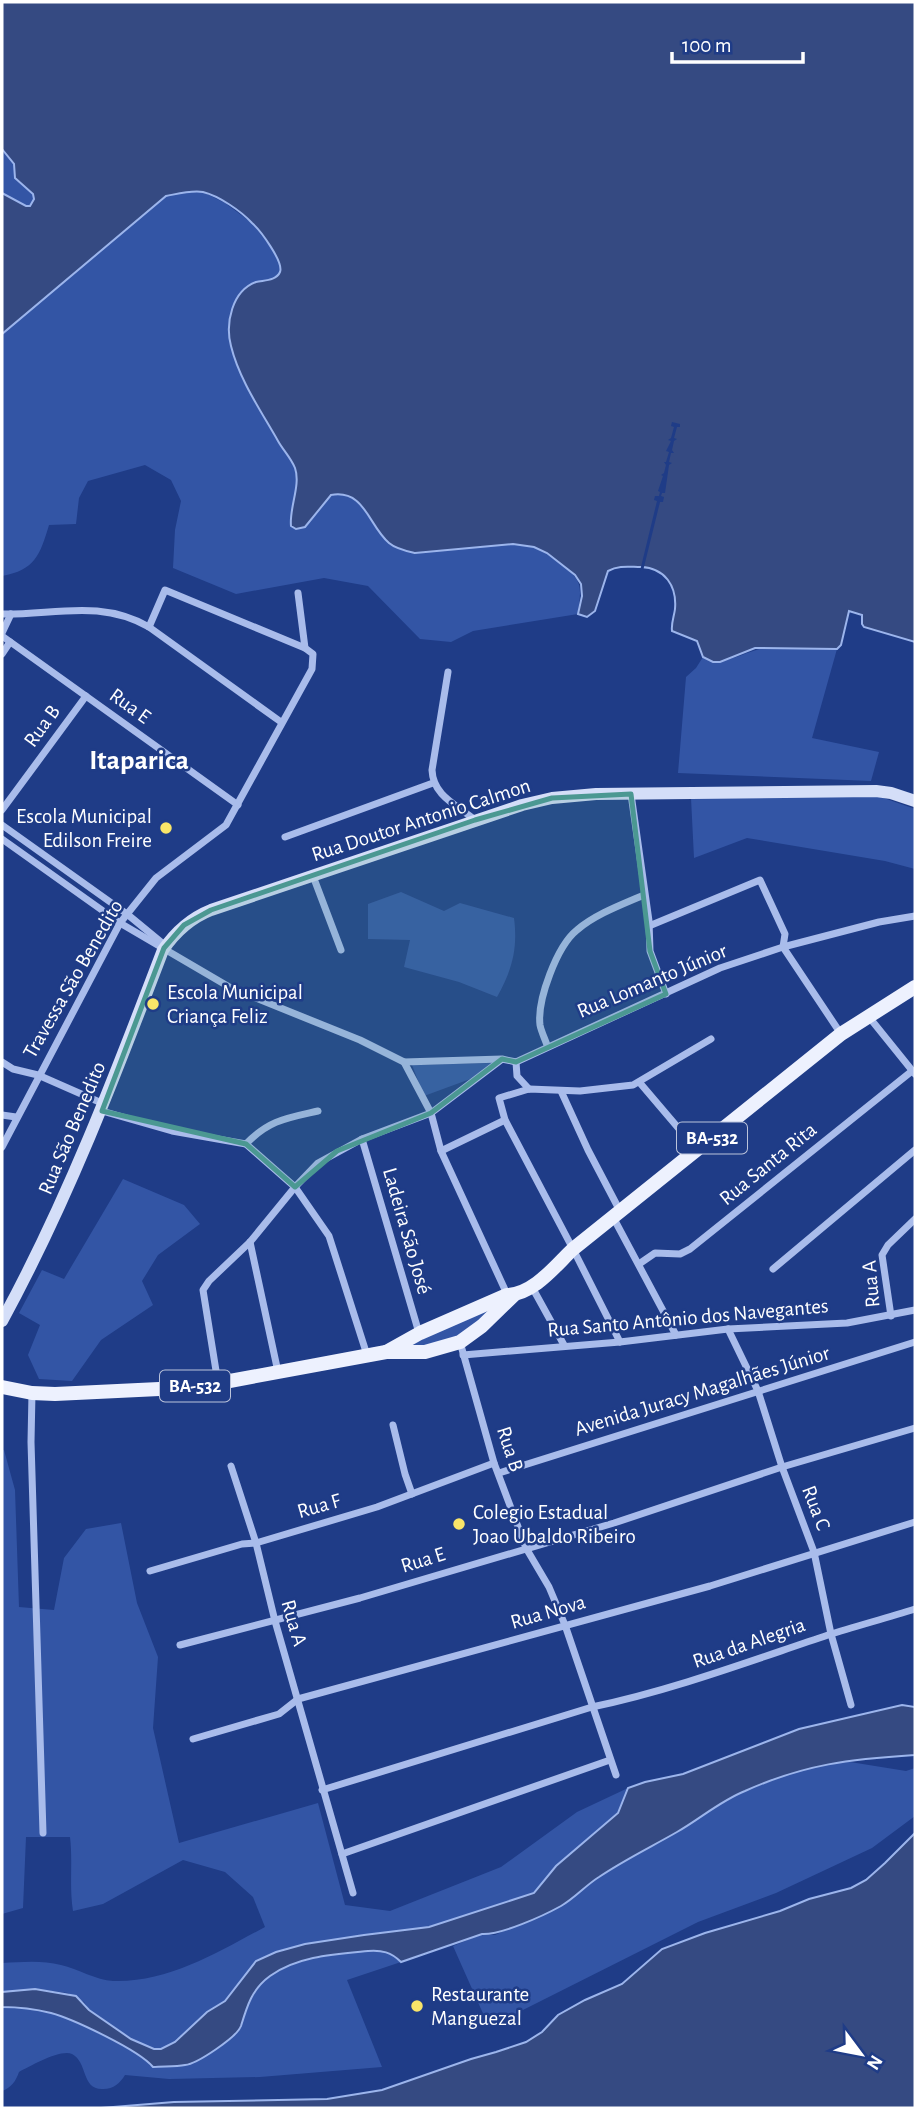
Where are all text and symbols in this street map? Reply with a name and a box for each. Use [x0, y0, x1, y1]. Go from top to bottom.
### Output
scale bar [672, 21, 803, 65]
text: 100 m [682, 35, 732, 56]
street label: Rua E [106, 684, 154, 728]
street label: Rua B [20, 701, 64, 751]
district label: Itaparica [89, 747, 189, 775]
street label: Rua Doutor Antonio Calmon [309, 775, 533, 865]
place label: Escola Municipal Edilson Freire [16, 806, 152, 851]
marker: Escola Municipal Edilson Freire [158, 820, 174, 836]
street label: Travessa São Benedito [19, 896, 127, 1062]
street label: Rua Lomanto Júnior [574, 940, 730, 1022]
place label: Escola Municipal Criança Feliz [167, 982, 303, 1027]
marker: Escola Municipal Criança Feliz [145, 996, 161, 1012]
street label: Rua São Benedito [35, 1059, 109, 1197]
street label: Rua Santa Rita [716, 1119, 821, 1209]
road number: BA-532 [677, 1122, 747, 1154]
street label: Ladeira São José [379, 1165, 435, 1297]
street label: Rua A [858, 1260, 884, 1308]
street label: Rua Santo Antônio dos Navegantes [547, 1295, 829, 1341]
street label: Avenida Juracy Magalhães Júnior [572, 1342, 832, 1440]
road number: BA-532 [160, 1370, 230, 1402]
street label: Rua B [493, 1424, 527, 1474]
street label: Rua C [798, 1483, 834, 1533]
street label: Rua F [295, 1490, 344, 1522]
place label: Colegio Estadual Joao Ubaldo Ribeiro [473, 1502, 636, 1547]
marker: Colegio Estadual Joao Ubaldo Ribeiro [451, 1516, 467, 1532]
street label: Rua E [398, 1543, 448, 1577]
street label: Rua Nova [508, 1591, 588, 1633]
street label: Rua A [277, 1597, 311, 1649]
street label: Rua da Alegria [690, 1614, 808, 1672]
place label: Restaurante Manguezal [431, 1984, 529, 2029]
marker: Restaurante Manguezal [409, 1998, 425, 2014]
north arrow [826, 2019, 896, 2089]
text: N [863, 2052, 886, 2073]

